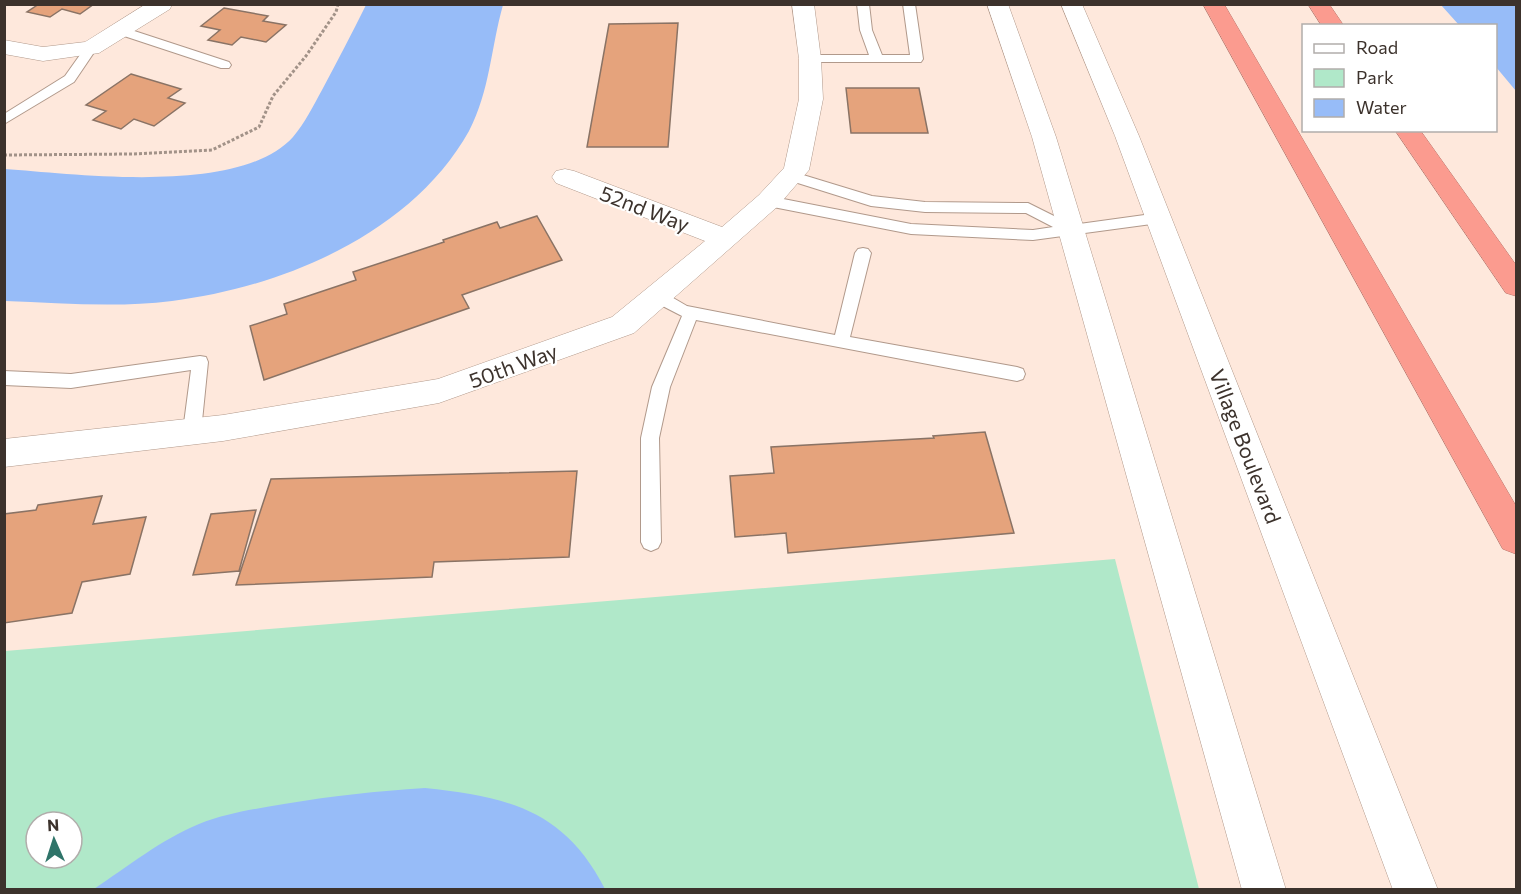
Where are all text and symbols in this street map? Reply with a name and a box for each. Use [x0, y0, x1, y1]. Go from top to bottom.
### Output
legend [1302, 24, 1497, 132]
text: Road [1356, 36, 1398, 58]
text: Park [1356, 66, 1394, 88]
text: Water [1356, 96, 1407, 118]
street label: 52nd Way [597, 180, 693, 237]
street label: 50th Way [465, 337, 561, 393]
street label: Village Boulevard [1205, 365, 1287, 527]
north arrow [24, 810, 84, 870]
text: N [47, 815, 60, 834]

